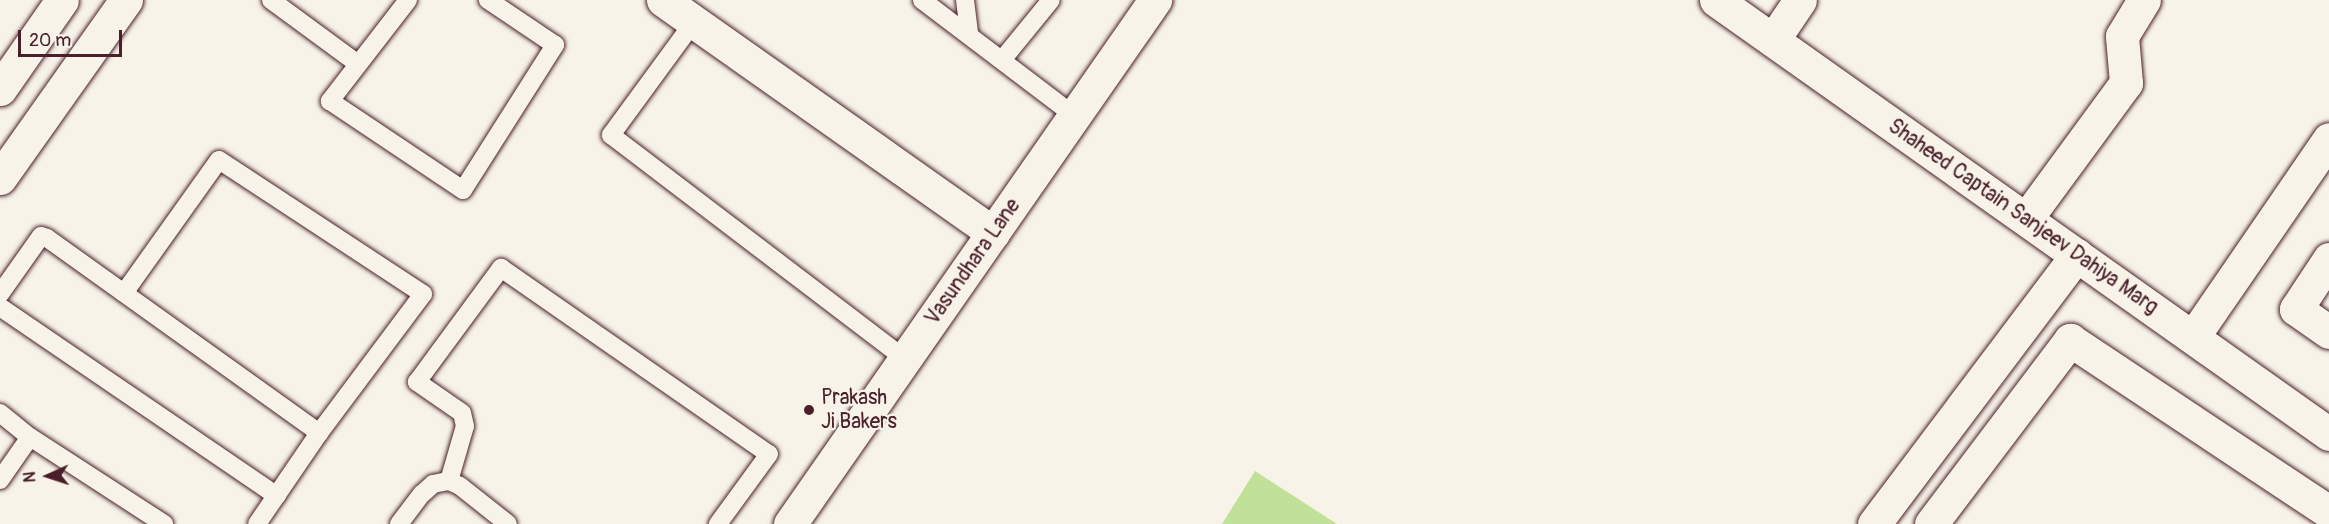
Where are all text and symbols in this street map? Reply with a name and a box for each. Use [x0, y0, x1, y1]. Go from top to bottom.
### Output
scale bar [21, 18, 124, 56]
text: 20 m [29, 29, 71, 52]
street label: Shaheed Captain Sanjeev Dahiya Marg [1883, 114, 2163, 320]
street label: Vasundhara Lane [920, 194, 1026, 330]
place label: Prakash Ji Bakers [821, 385, 897, 435]
marker: Prakash Ji Bakers [802, 403, 816, 417]
north arrow [18, 446, 78, 506]
text: N [20, 471, 40, 483]

